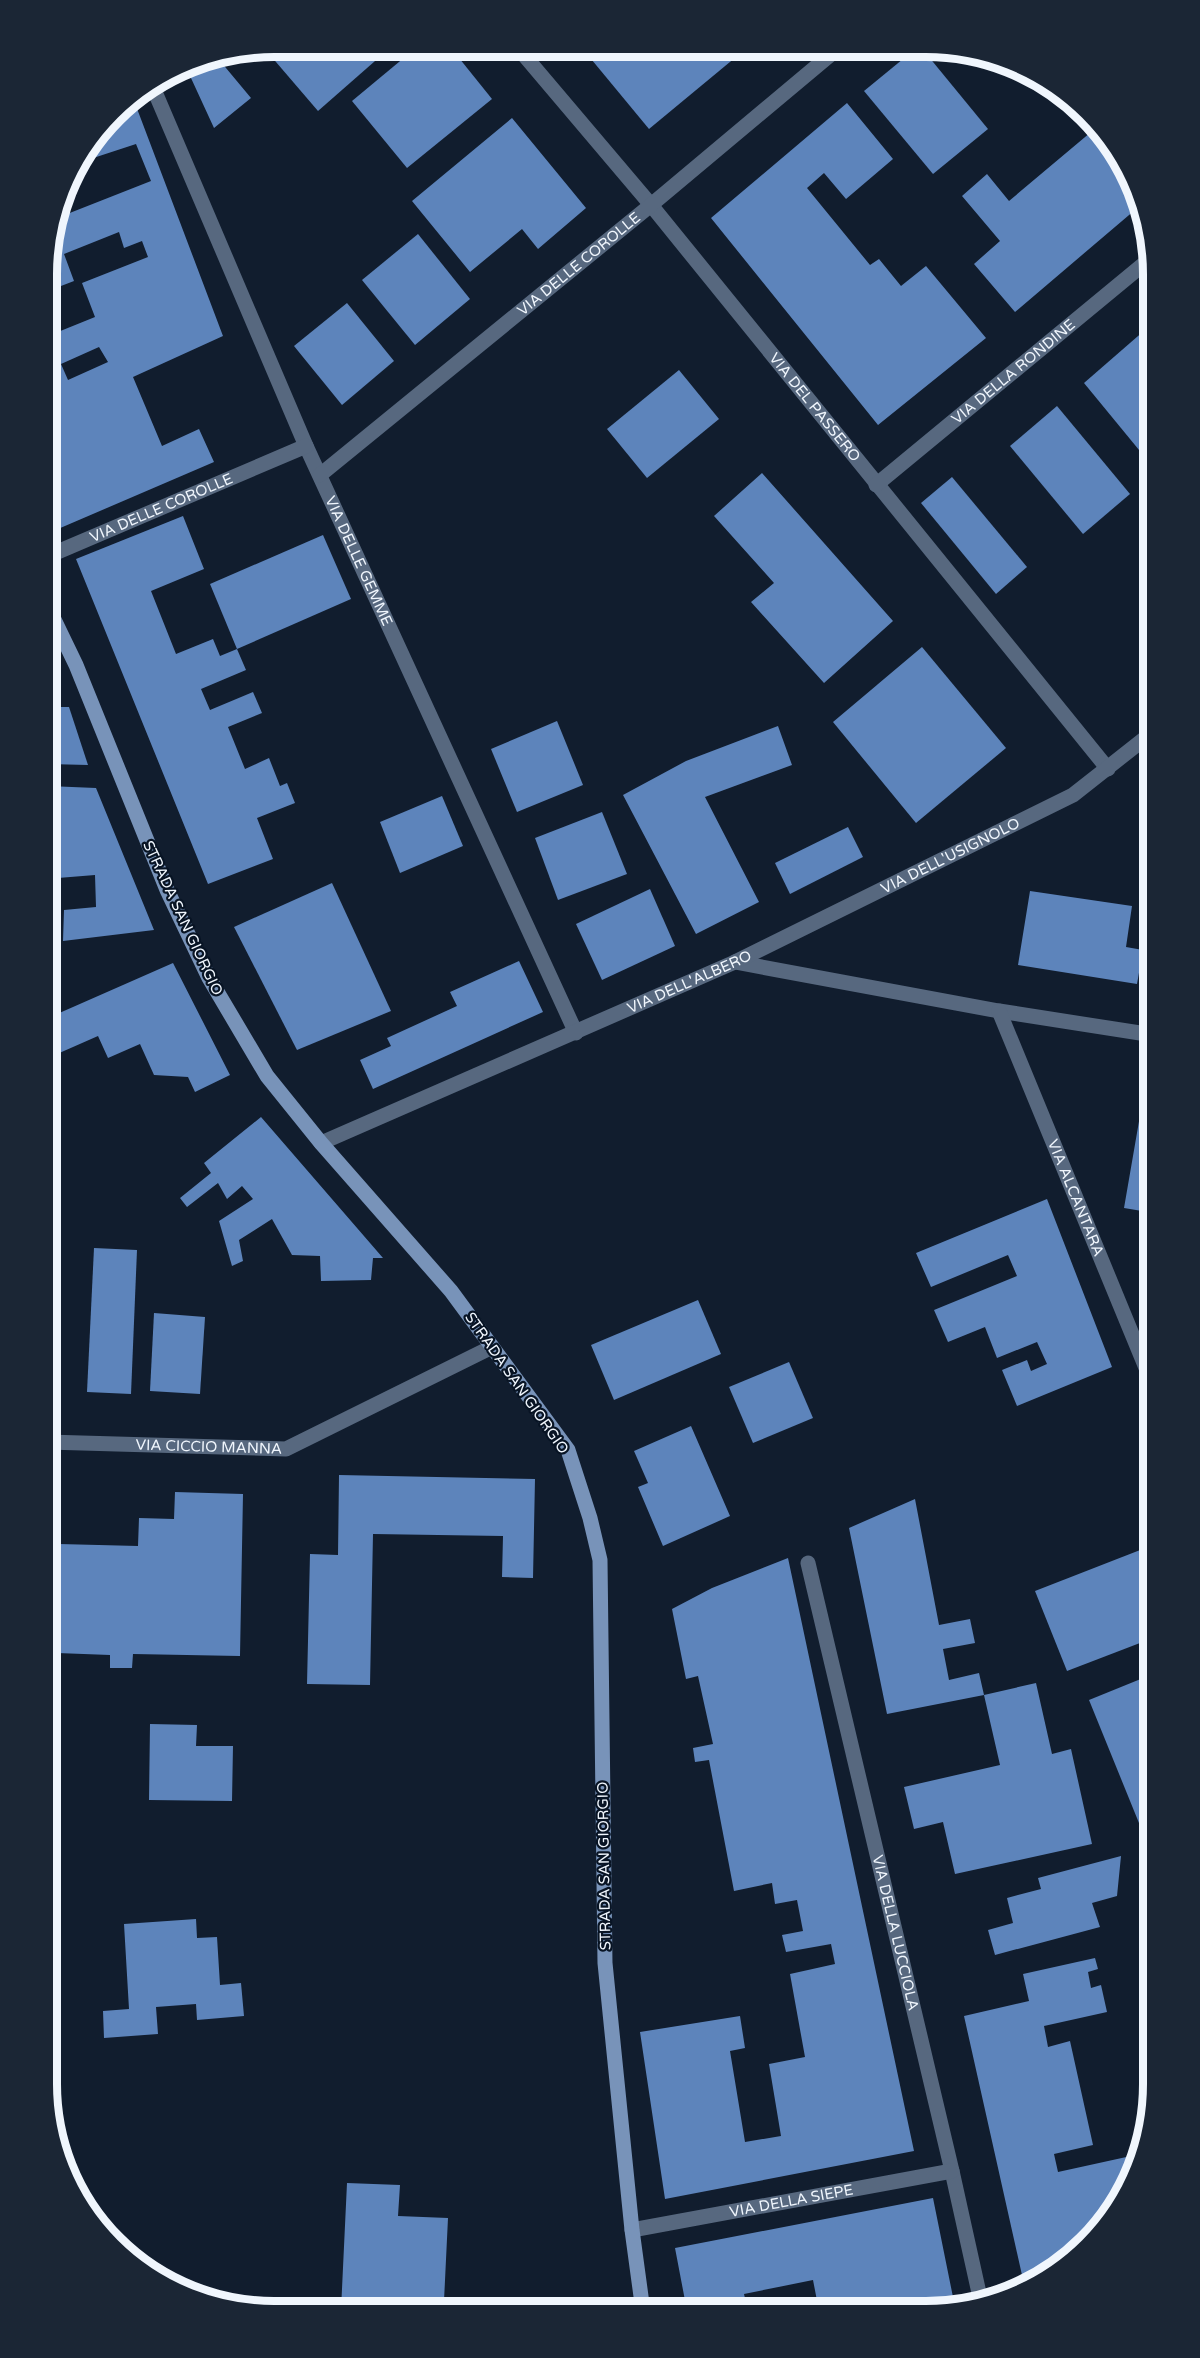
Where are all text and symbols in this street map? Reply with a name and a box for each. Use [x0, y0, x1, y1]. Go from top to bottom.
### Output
street label: VIA DELLE COROLLE [514, 208, 644, 319]
street label: VIA DELLA RONDINE [948, 315, 1079, 428]
street label: VIA DEL PASSERO [765, 349, 864, 465]
street label: VIA DELLE COROLLE [87, 469, 235, 546]
street label: VIA DELLE GEMME [321, 493, 396, 629]
street label: VIA DELL'USIGNOLO [878, 814, 1023, 897]
street label: STRADA SAN GIORGIO [139, 838, 227, 998]
street label: VIA DELL'ALBERO [624, 946, 754, 1017]
street label: VIA ALCANTARA [1044, 1137, 1108, 1259]
street label: STRADA SAN GIORGIO [461, 1309, 573, 1457]
street label: VIA CICCIO MANNA [135, 1436, 282, 1458]
street label: STRADA SAN GIORGIO [594, 1782, 614, 1950]
street label: VIA DELLA LUCCIOLA [868, 1853, 923, 2012]
street label: VIA DELLA SIEPE [728, 2180, 855, 2221]

